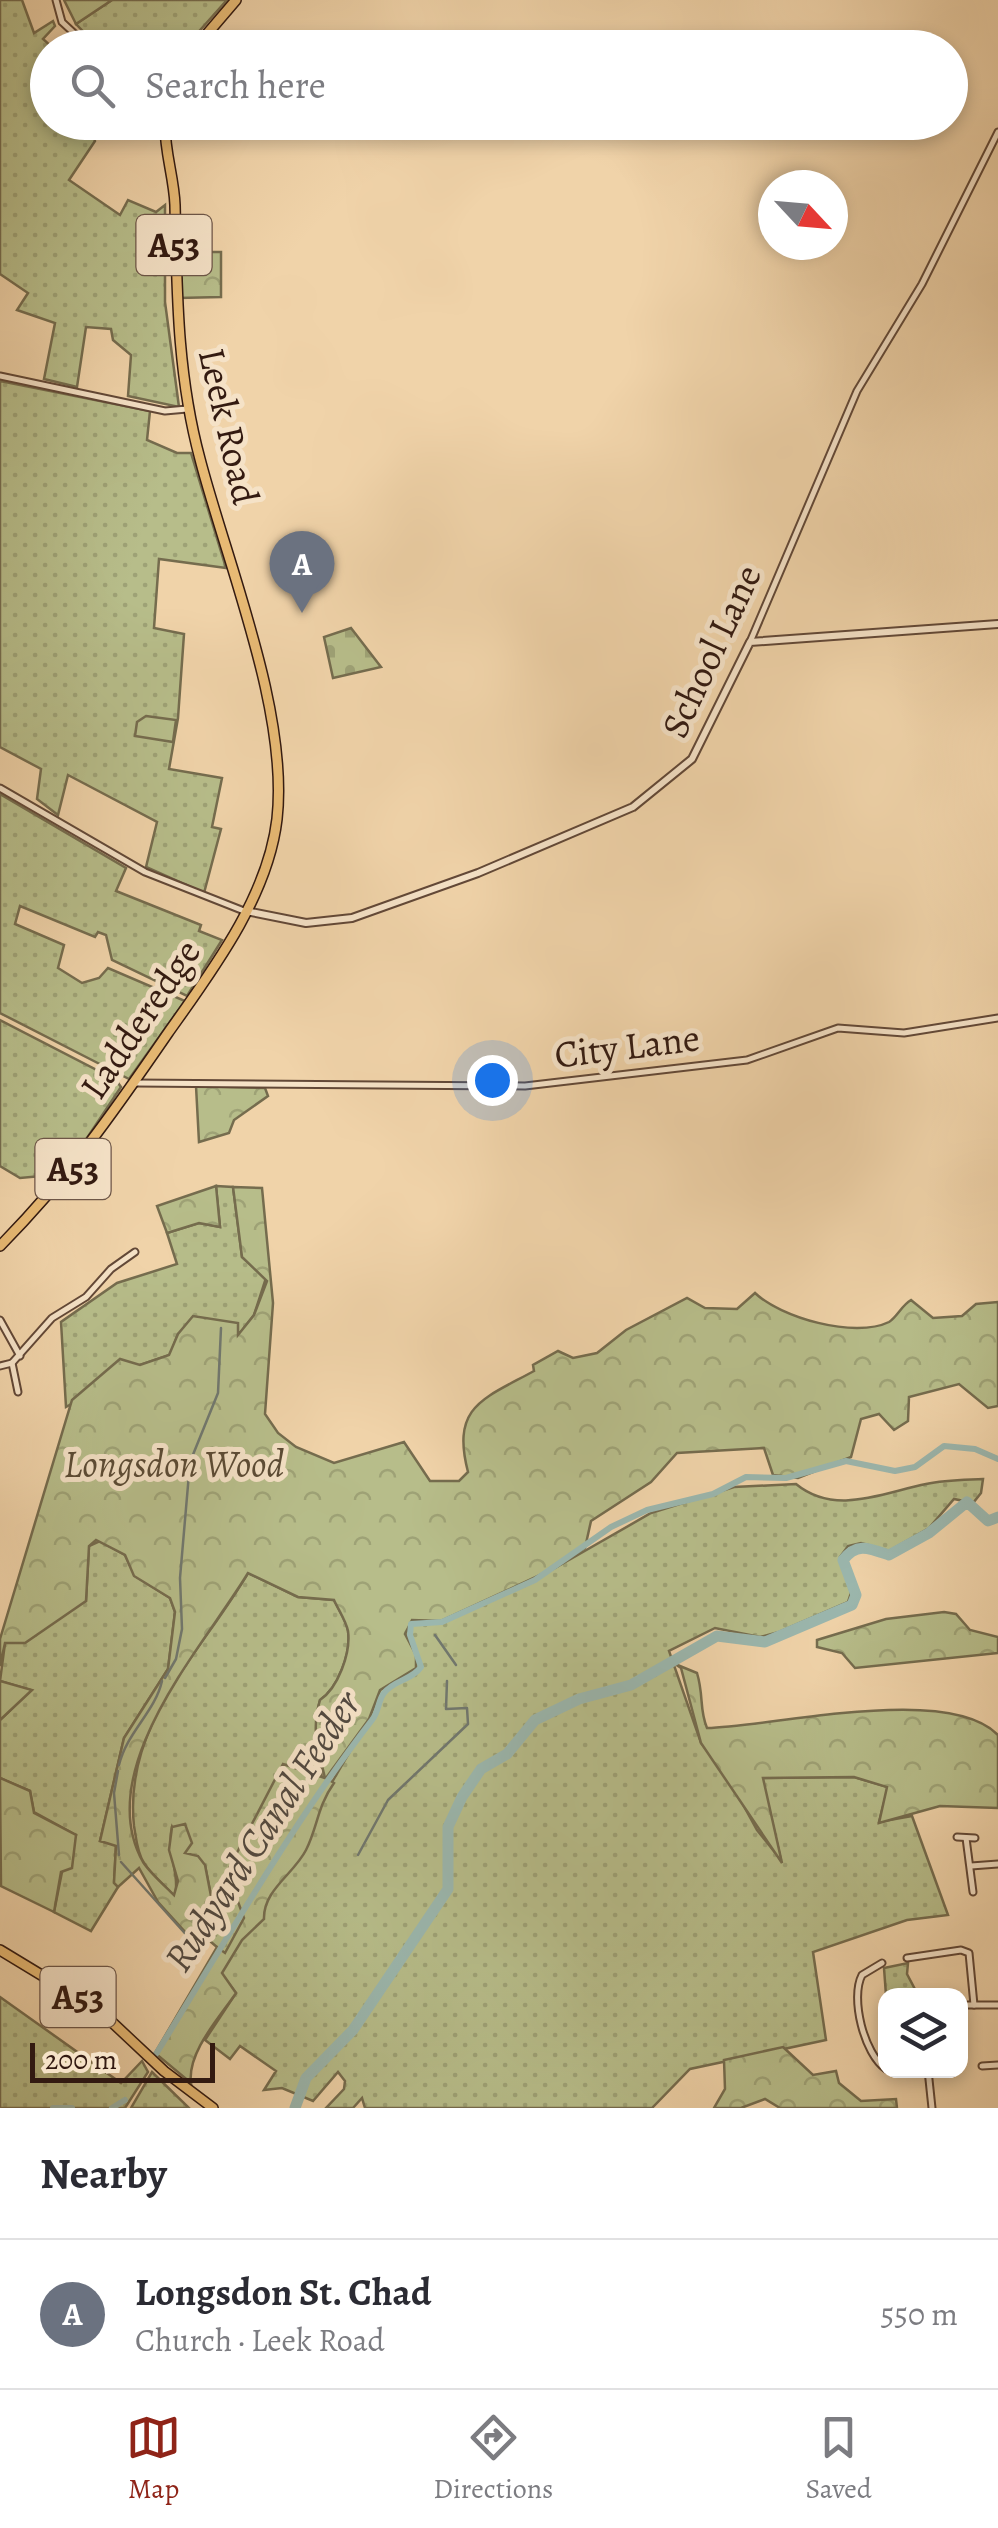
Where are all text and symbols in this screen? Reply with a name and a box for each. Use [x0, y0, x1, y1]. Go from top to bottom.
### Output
search box [30, 30, 968, 140]
icon: search [65, 58, 120, 113]
text: Search here [145, 59, 326, 111]
north arrow [758, 170, 848, 260]
road number: A53 [136, 215, 212, 275]
street label: Leek Road [186, 343, 272, 510]
pin: A [270, 530, 334, 613]
street label: School Lane [648, 556, 774, 746]
street label: Ladderedge [67, 929, 213, 1109]
street label: City Lane [552, 1011, 702, 1081]
your location [467, 1055, 518, 1106]
road number: A53 [36, 1139, 110, 1199]
park label: Longsdon Wood [64, 1438, 285, 1490]
water label: Rudyard Canal Feeder [151, 1679, 374, 1982]
road number: A53 [40, 1967, 116, 2027]
map controls [878, 1988, 968, 2078]
button: layers [878, 1988, 968, 2078]
scale bar [30, 2038, 215, 2082]
text: 200 m [45, 2041, 117, 2079]
text: Nearby [40, 2145, 167, 2202]
text: Longsdon St. Chad [135, 2266, 431, 2318]
text: A [62, 2292, 83, 2336]
text: 550 m [880, 2292, 958, 2336]
text: Church · Leek Road [135, 2318, 385, 2362]
tab: Map [126, 2410, 181, 2508]
tab: Directions [433, 2410, 553, 2508]
tab: Saved [806, 2410, 872, 2508]

